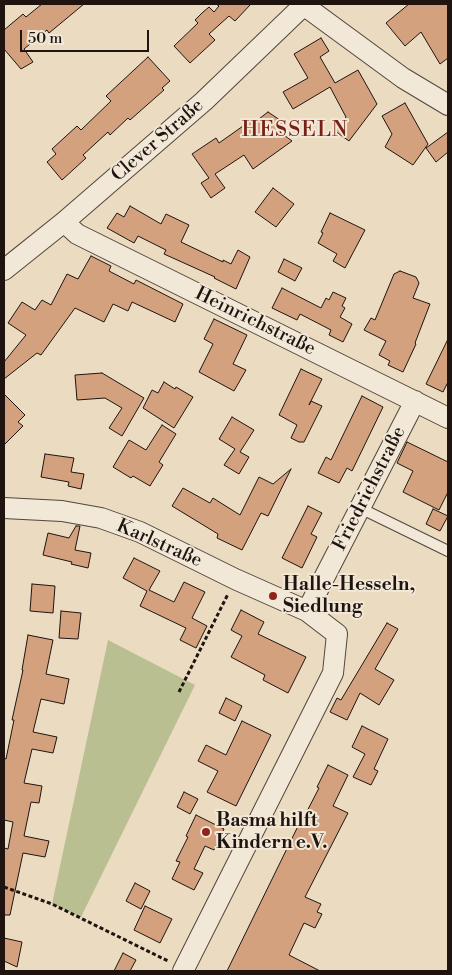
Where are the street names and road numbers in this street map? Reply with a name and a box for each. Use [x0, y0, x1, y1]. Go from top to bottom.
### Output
street label: Clever Straße [107, 95, 209, 187]
street label: Heinrichstraße [191, 283, 319, 361]
street label: Friedrichstraße [329, 423, 411, 555]
street label: Karlstraße [113, 515, 205, 573]

